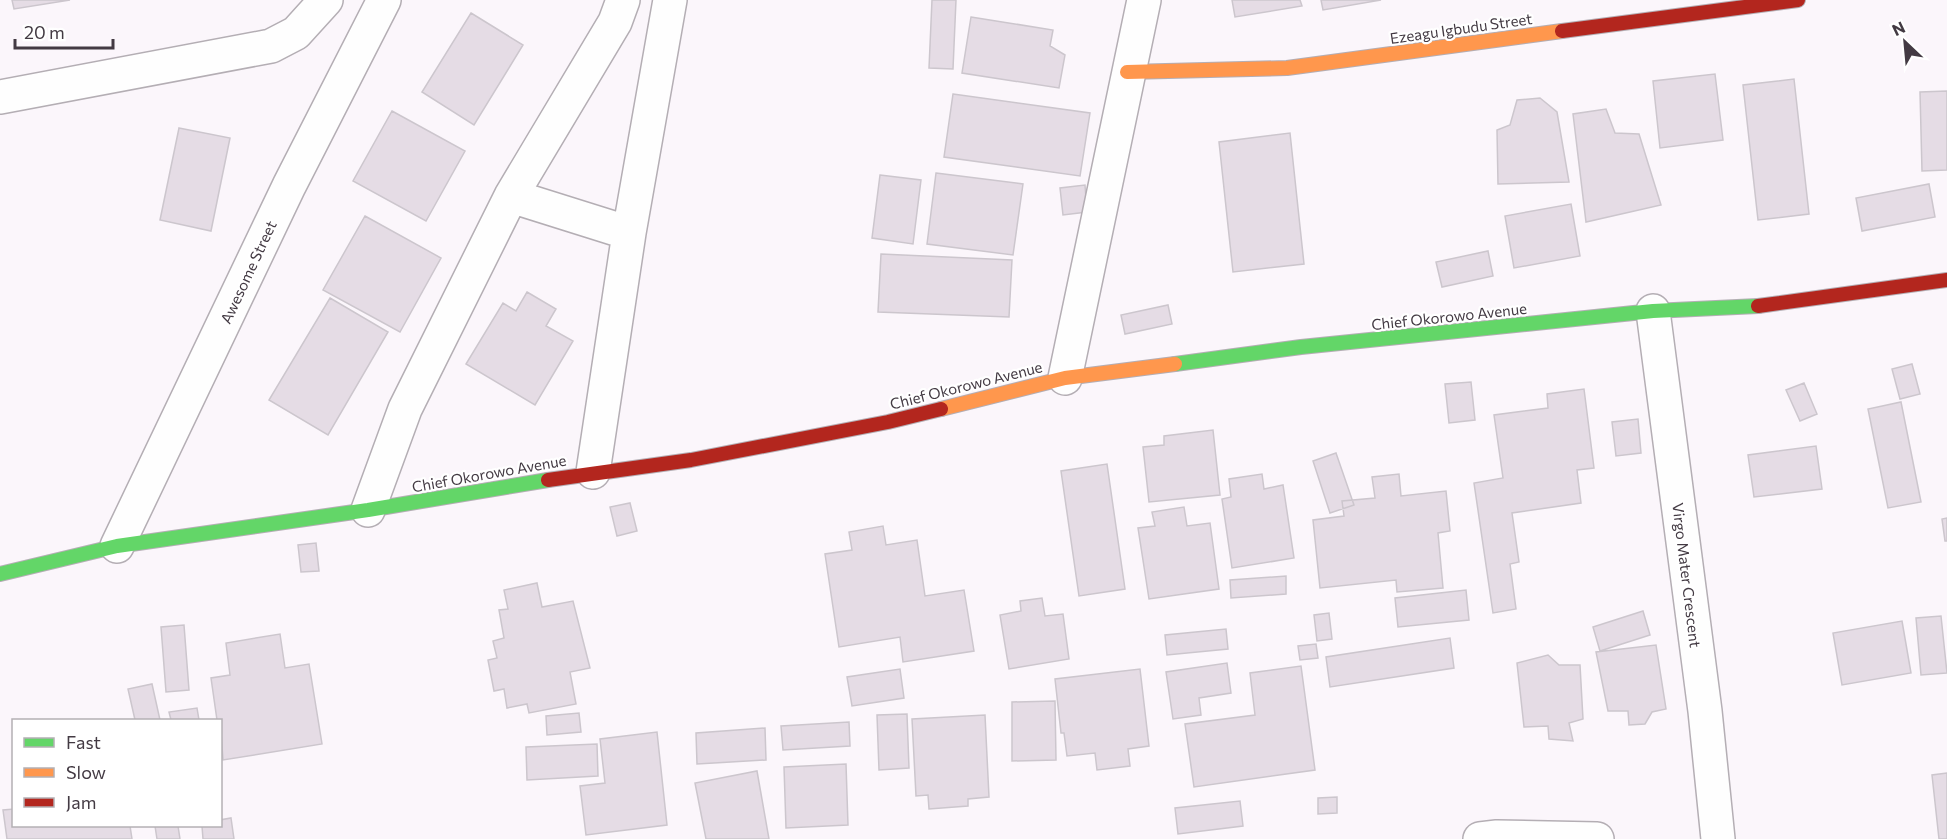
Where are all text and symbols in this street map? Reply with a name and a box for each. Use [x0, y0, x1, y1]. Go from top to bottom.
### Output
street label: Ezeagu Igbudu Street [1389, 9, 1533, 47]
scale bar [15, 12, 112, 50]
north arrow [1875, 12, 1935, 72]
text: N [1889, 17, 1908, 39]
text: 20 m [24, 21, 65, 43]
street label: Awesome Street [216, 218, 280, 326]
street label: Chief Okorowo Avenue [1370, 299, 1528, 333]
street label: Chief Okorowo Avenue [888, 357, 1044, 413]
street label: Chief Okorowo Avenue [410, 451, 568, 495]
street label: Virgo Mater Crescent [1669, 502, 1705, 648]
legend [12, 719, 222, 827]
text: Fast [66, 731, 101, 753]
text: Slow [66, 761, 106, 783]
text: Jam [66, 791, 96, 813]

